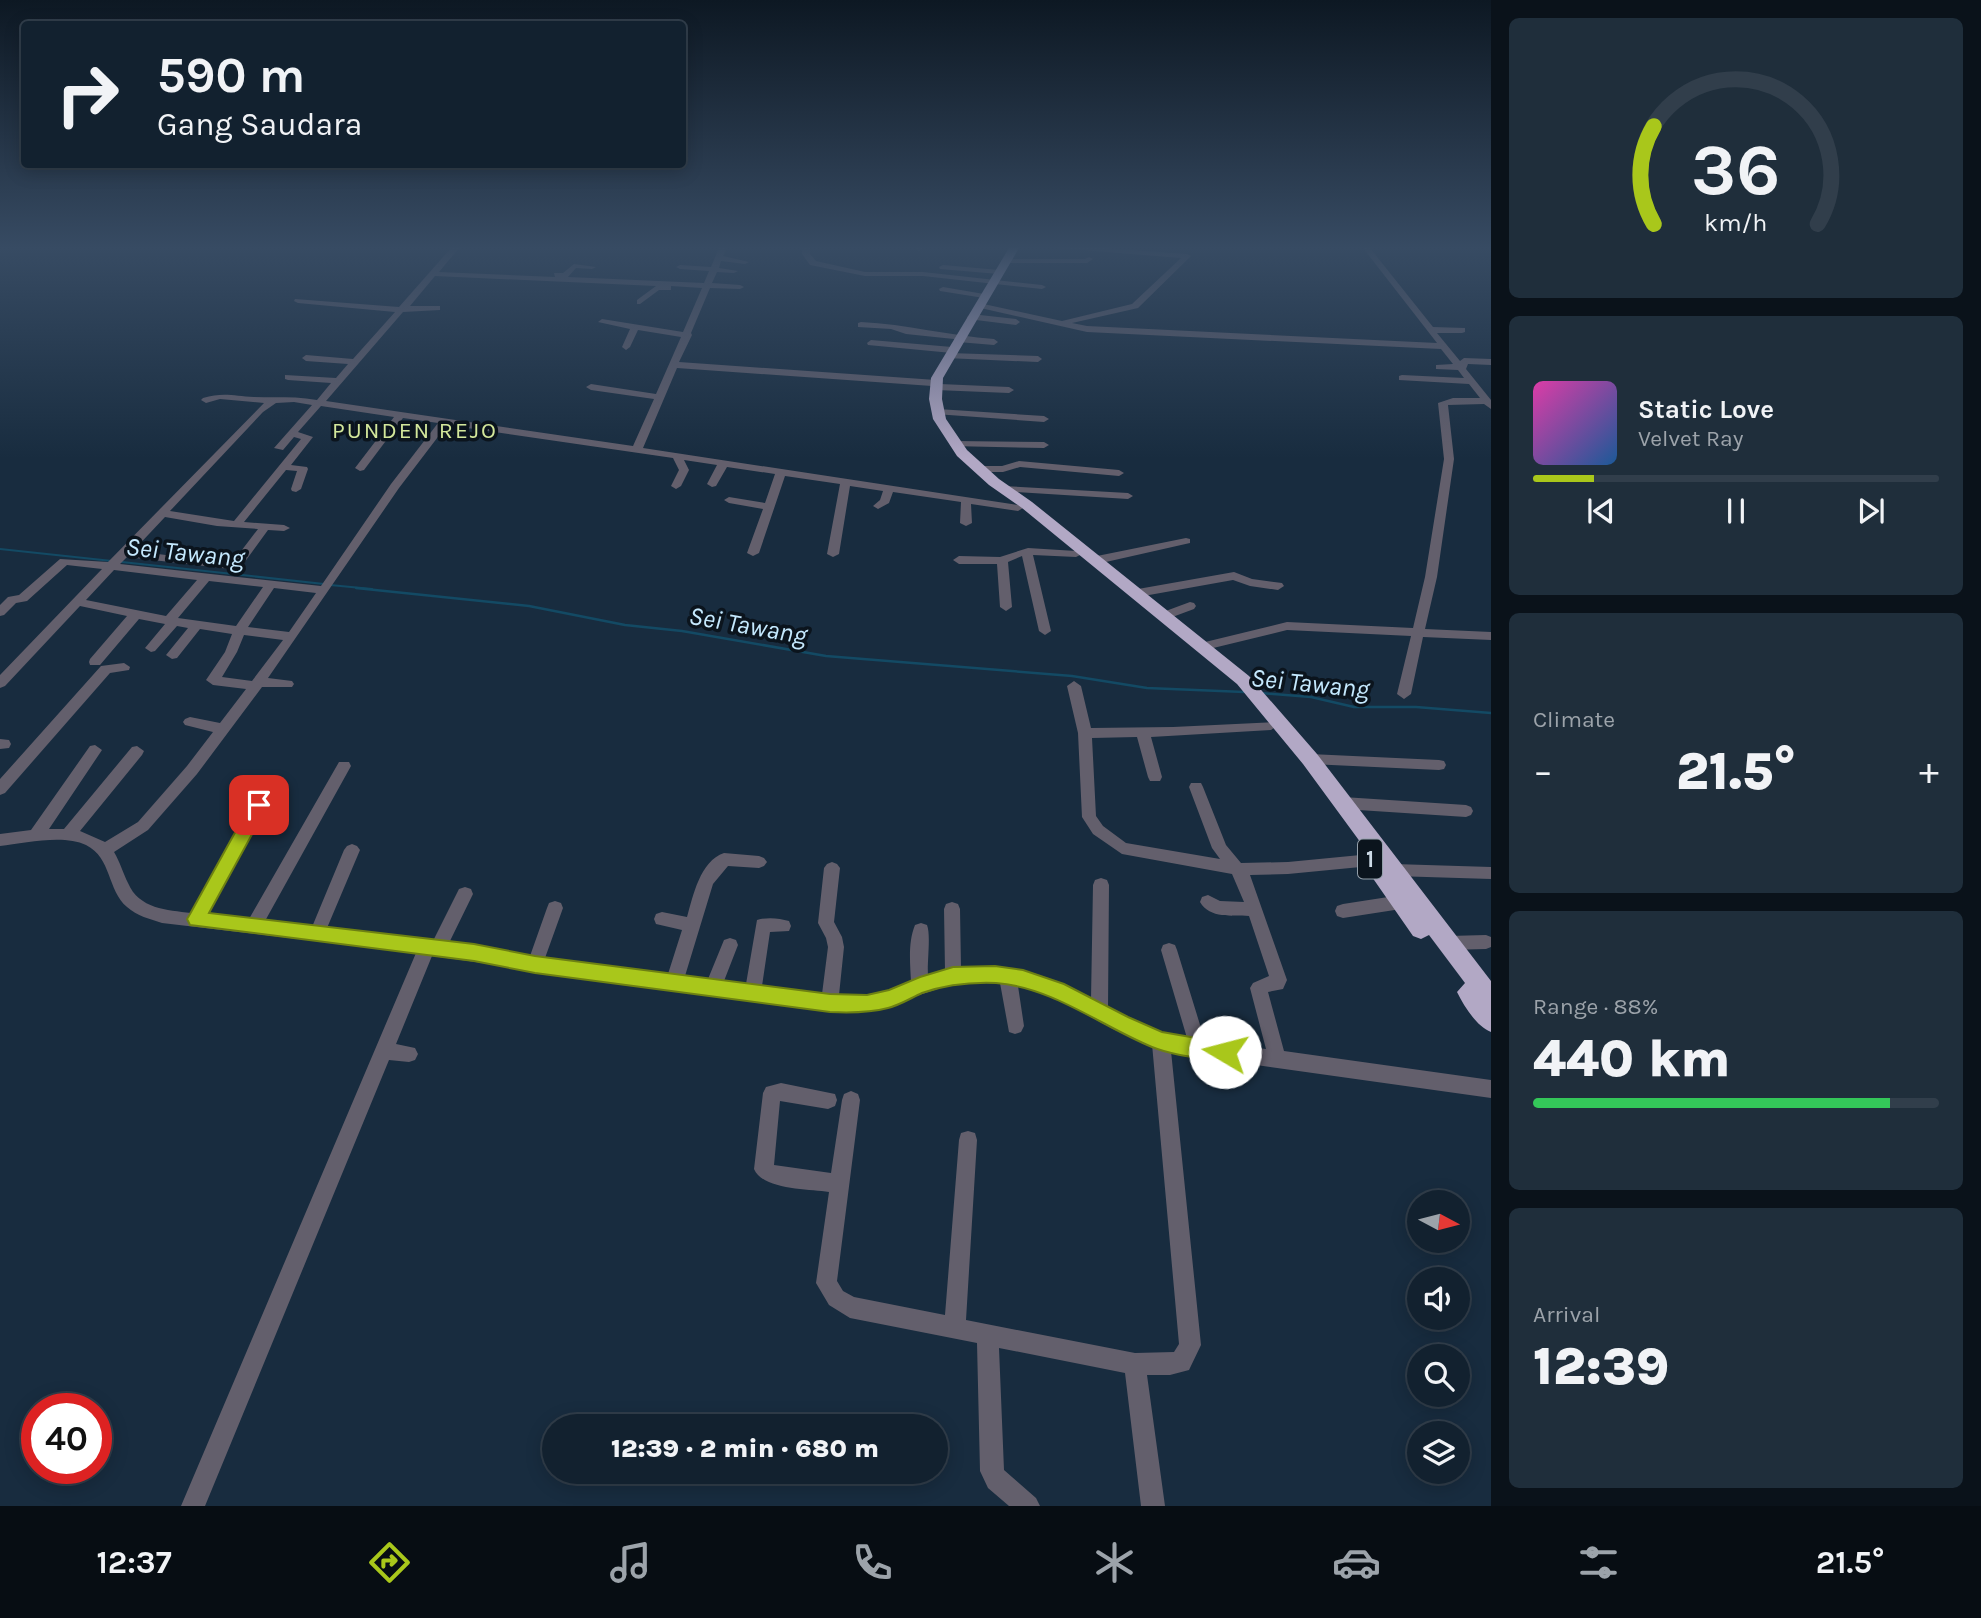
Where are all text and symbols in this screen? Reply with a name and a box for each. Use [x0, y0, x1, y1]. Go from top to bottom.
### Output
text: 590 m [157, 47, 305, 104]
icon: right [42, 49, 133, 140]
text: Gang Saudara [157, 106, 362, 143]
text: 36 [1691, 127, 1781, 212]
text: km/h [1704, 208, 1768, 237]
text: Static Love [1638, 394, 1774, 425]
district label: PUNDEN REJO [332, 417, 498, 444]
text: Velvet Ray [1638, 425, 1743, 452]
icon: previous [1582, 492, 1620, 530]
icon: pause [1717, 492, 1755, 530]
icon: next [1852, 492, 1890, 530]
water label: Sei Tawang [124, 531, 247, 574]
water label: Sei Tawang [687, 600, 811, 651]
water label: Sei Tawang [1249, 662, 1372, 705]
text: Climate [1533, 706, 1615, 733]
text: 21.5° [1676, 741, 1796, 802]
text: − [1533, 749, 1553, 794]
text: + [1919, 749, 1939, 794]
pin [229, 775, 289, 835]
icon: arrive [240, 786, 278, 824]
road number: 1 [1358, 839, 1382, 878]
text: Range · 88% [1533, 993, 1658, 1020]
position arrow [1188, 1015, 1262, 1089]
text: 440 km [1533, 1028, 1730, 1089]
north arrow [1407, 1190, 1470, 1253]
map controls [1407, 1190, 1470, 1484]
button: sound [1407, 1267, 1470, 1330]
text: Arrival [1533, 1301, 1600, 1328]
text: 12:39 [1533, 1336, 1669, 1397]
button: search [1407, 1344, 1470, 1407]
speed limit sign: 40 [21, 1393, 112, 1484]
button: layers [1407, 1421, 1470, 1484]
text: 12:39 · 2 min · 680 m [611, 1433, 879, 1464]
icon: directions [365, 1538, 414, 1587]
icon: music [606, 1538, 655, 1587]
icon: phone [848, 1538, 897, 1587]
icon: climate [1090, 1538, 1139, 1587]
icon: car [1332, 1538, 1381, 1587]
icon: filters [1574, 1538, 1623, 1587]
text: 12:37 [96, 1544, 172, 1581]
text: 21.5° [1816, 1544, 1885, 1581]

